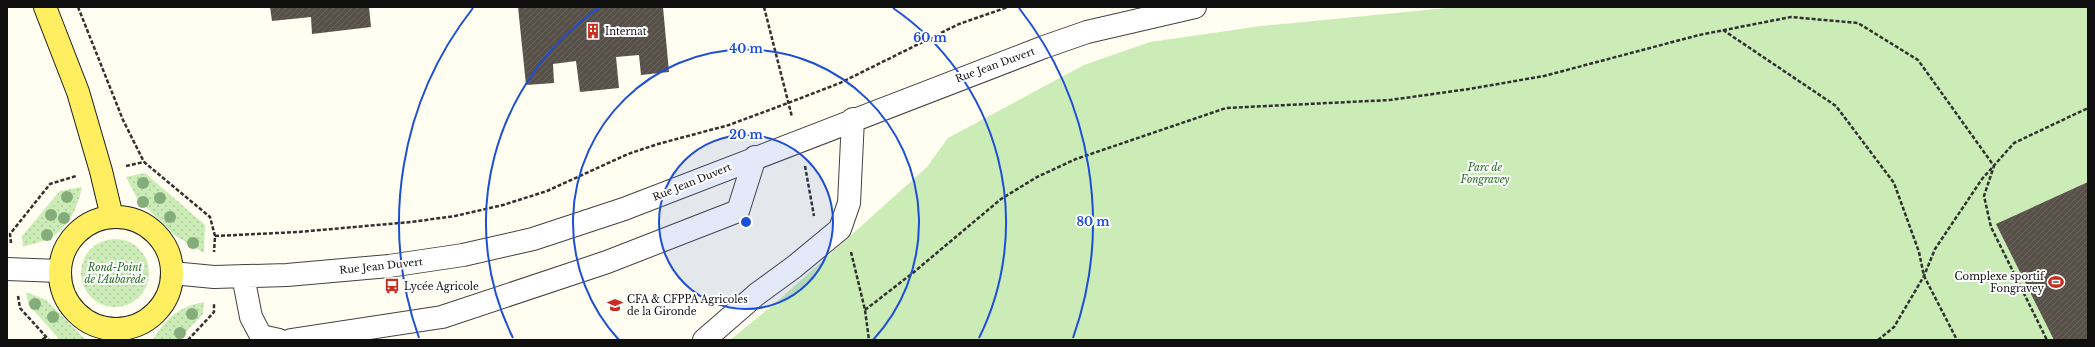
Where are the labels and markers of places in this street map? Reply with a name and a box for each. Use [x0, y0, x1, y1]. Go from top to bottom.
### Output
building icon: Internat [584, 22, 602, 40]
place label: Internat [605, 25, 647, 38]
centre of rings [739, 215, 753, 229]
place label: Complexe sportif Fongravey [1955, 270, 2046, 295]
sports icon: Complexe sportif Fongravey [2047, 273, 2065, 291]
bus stop icon: Lycée Agricole [383, 277, 401, 295]
place label: Lycée Agricole [404, 280, 479, 293]
place label: CFA & CFPPA Agricoles de la Gironde [627, 293, 748, 318]
school or university icon: CFA & CFPPA Agricoles de la Gironde [606, 296, 624, 314]

